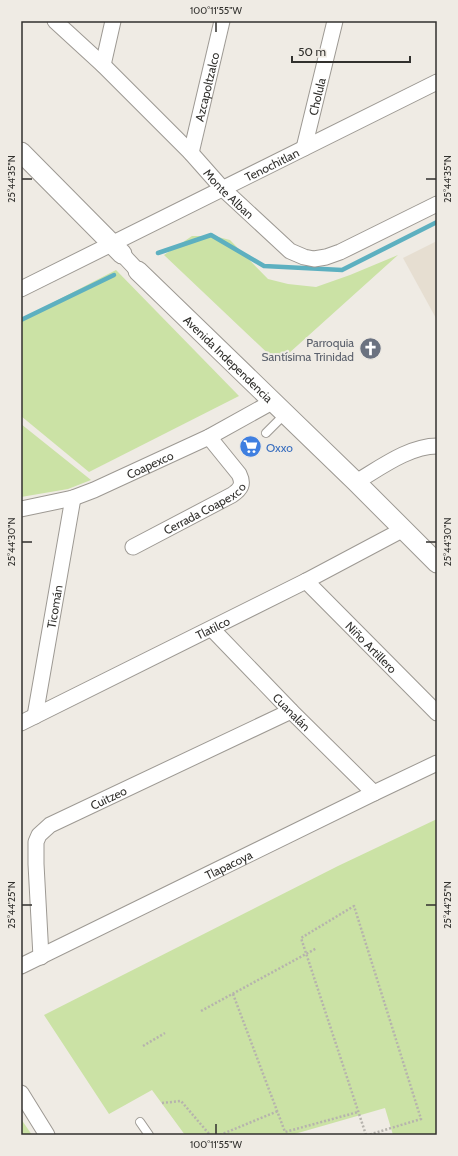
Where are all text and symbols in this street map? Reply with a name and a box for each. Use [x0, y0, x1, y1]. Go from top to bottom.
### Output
text: 100°11'55"W [190, 4, 242, 17]
scale bar [292, 38, 410, 64]
text: 50 m [298, 44, 326, 59]
street label: Azcapoltzalco [191, 50, 222, 123]
street label: Cholula [305, 76, 328, 117]
street label: Tenochitlan [242, 144, 302, 184]
text: 25°44'35"N [5, 155, 18, 203]
text: 25°44'35"N [441, 155, 454, 203]
street label: Monte Alban [201, 165, 258, 222]
street label: Avenida Independencia [181, 312, 277, 405]
place label: Parroquia Santísima Trinidad [262, 335, 354, 364]
church icon: Parroquia Santísima Trinidad [357, 336, 383, 362]
supermarket icon: Oxxo [237, 434, 263, 460]
place label: Oxxo [266, 440, 293, 455]
street label: Coapexco [124, 447, 176, 482]
street label: Cerrada Coapexco [161, 480, 249, 537]
text: 25°44'30"N [5, 517, 18, 567]
text: 25°44'30"N [441, 517, 454, 567]
street label: Ticomán [43, 583, 65, 630]
street label: Tlatilco [193, 613, 232, 642]
street label: Niño Artillero [343, 618, 401, 676]
street label: Cuanalán [270, 690, 314, 734]
street label: Cuitzeo [88, 782, 129, 812]
street label: Tlapacoya [202, 846, 255, 882]
text: 25°44'25"N [5, 881, 18, 929]
text: 25°44'25"N [441, 881, 454, 929]
text: 100°11'55"W [190, 1138, 242, 1151]

